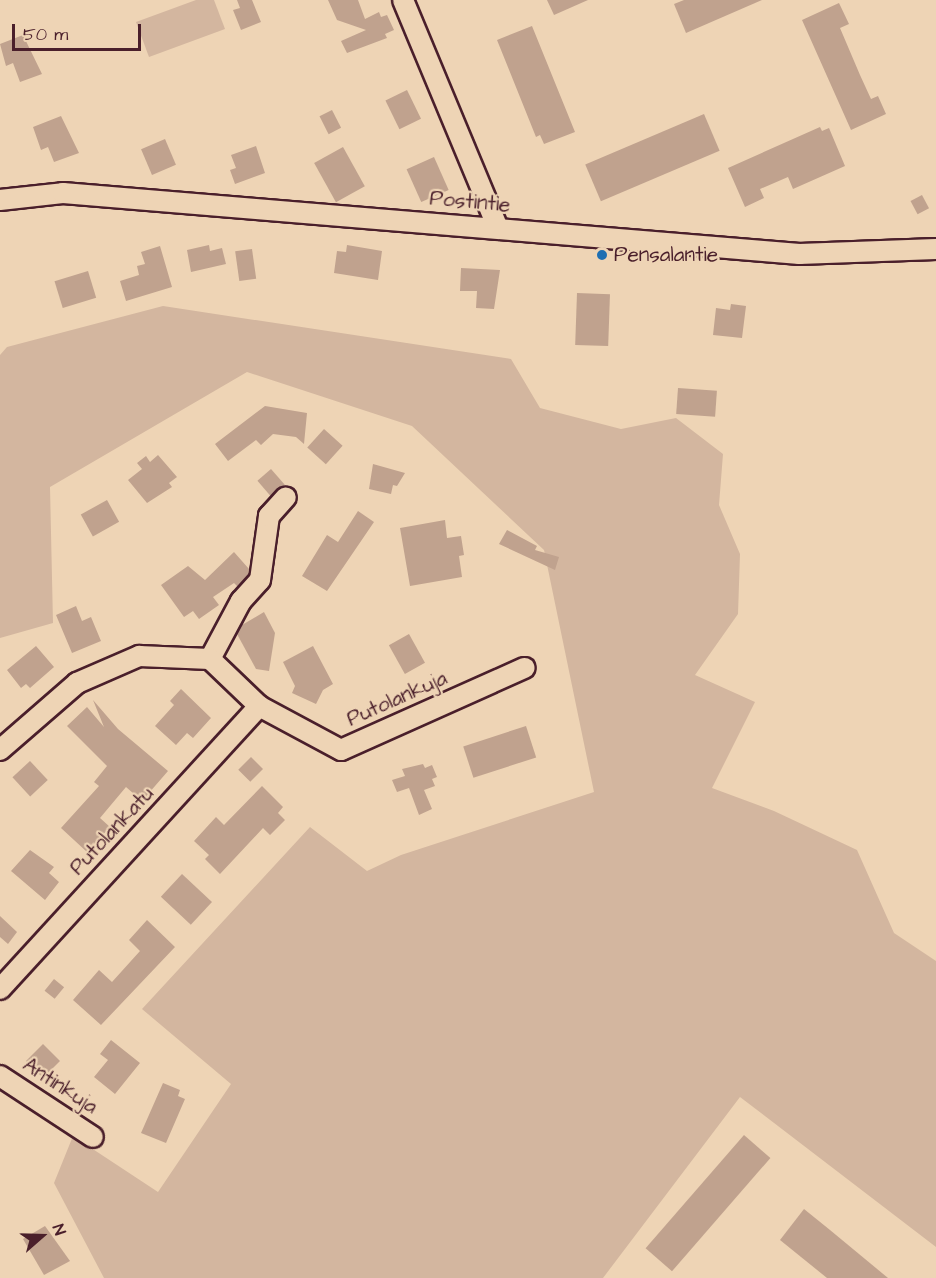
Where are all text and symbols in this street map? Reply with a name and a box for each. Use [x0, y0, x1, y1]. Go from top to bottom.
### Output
scale bar [15, 12, 144, 50]
text: 50 m [23, 22, 68, 47]
street label: Postintie [429, 186, 511, 218]
place label: Pensalantie [614, 242, 718, 268]
marker: Pensalantie [595, 248, 609, 262]
street label: Putolankuja [343, 666, 451, 732]
street label: Putolankatu [65, 782, 159, 880]
street label: Antinkuja [18, 1053, 102, 1119]
north arrow [12, 1206, 72, 1266]
text: N [47, 1221, 71, 1238]

